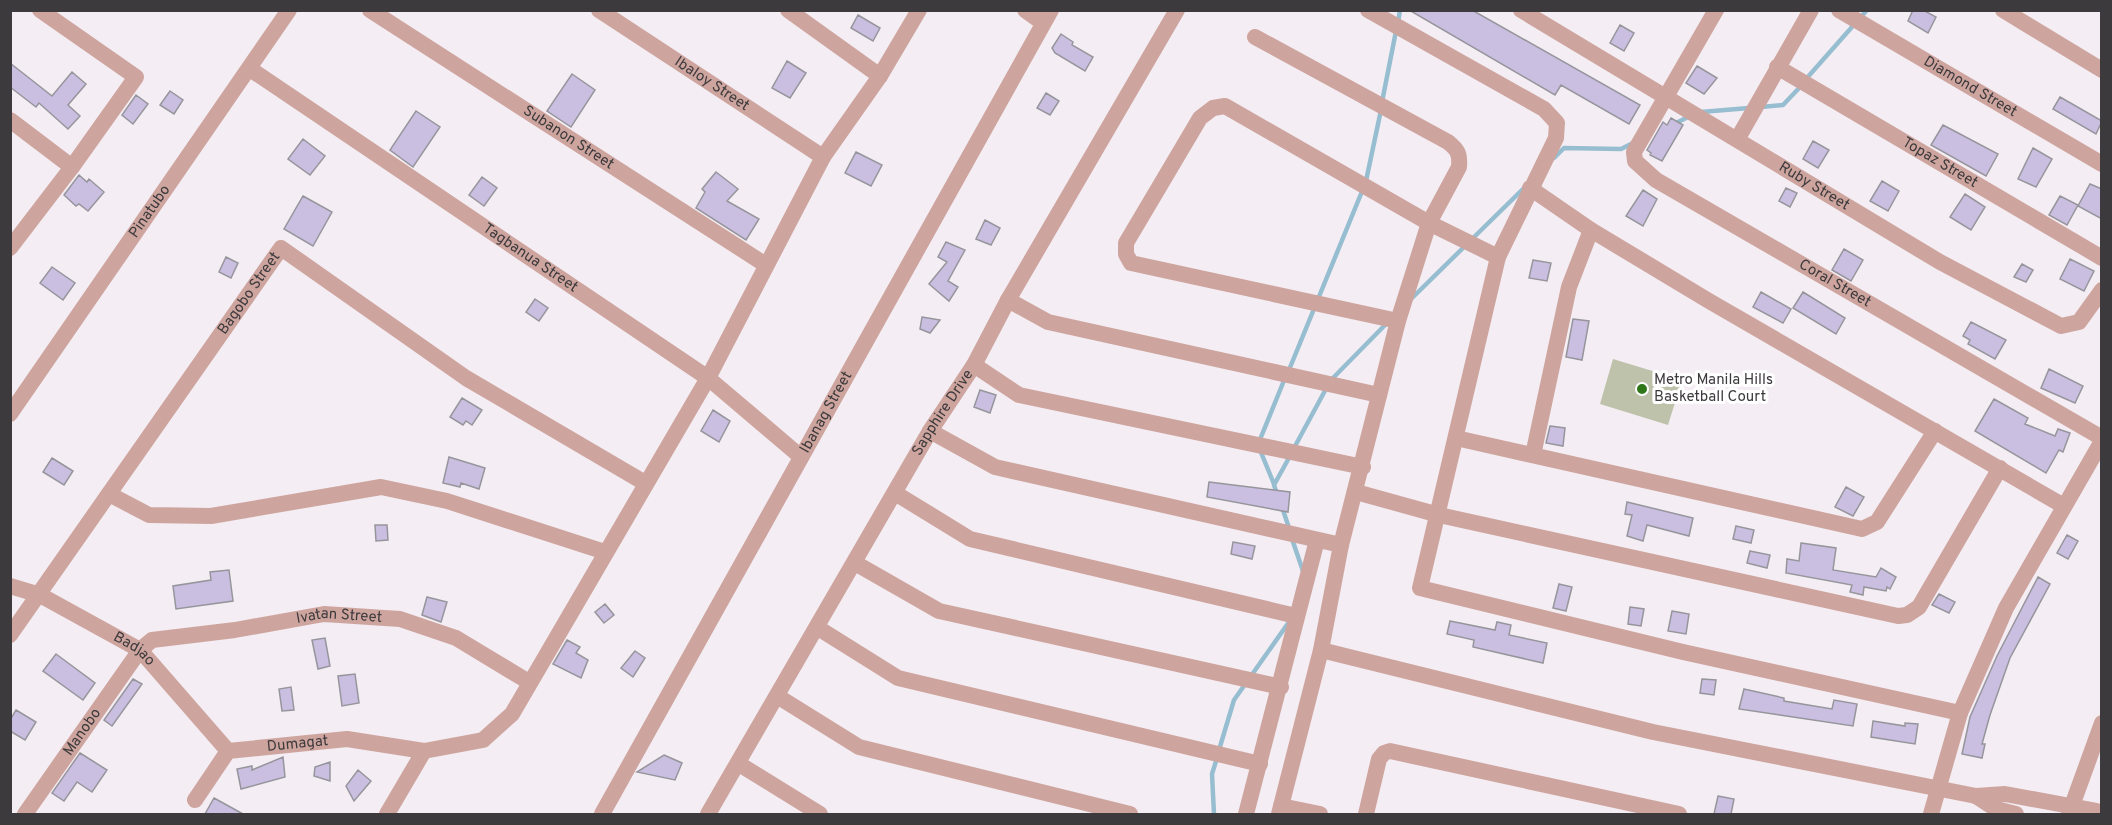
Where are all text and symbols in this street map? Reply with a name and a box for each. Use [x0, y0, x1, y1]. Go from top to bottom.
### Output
street label: Diamond Street [1920, 52, 2020, 122]
street label: Ibaloy Street [671, 53, 753, 116]
street label: Subanon Street [519, 102, 617, 174]
street label: Topaz Street [1899, 133, 1981, 192]
street label: Ruby Street [1775, 158, 1853, 215]
street label: Pinatubo [125, 181, 175, 242]
street label: Tagbanua Street [479, 219, 581, 297]
street label: Bagobo Street [214, 248, 285, 339]
street label: Coral Street [1795, 255, 1874, 312]
street label: Sapphire Drive [908, 366, 978, 459]
street label: Ibanag Street [796, 368, 857, 457]
place label: Metro Manila Hills Basketball Court [1654, 371, 1773, 407]
marker: Metro Manila Hills Basketball Court [1635, 382, 1649, 396]
street label: Ivatan Street [295, 604, 383, 628]
street label: Badjao [110, 628, 159, 670]
street label: Manobo [59, 705, 106, 760]
street label: Dumagat [266, 731, 329, 757]

